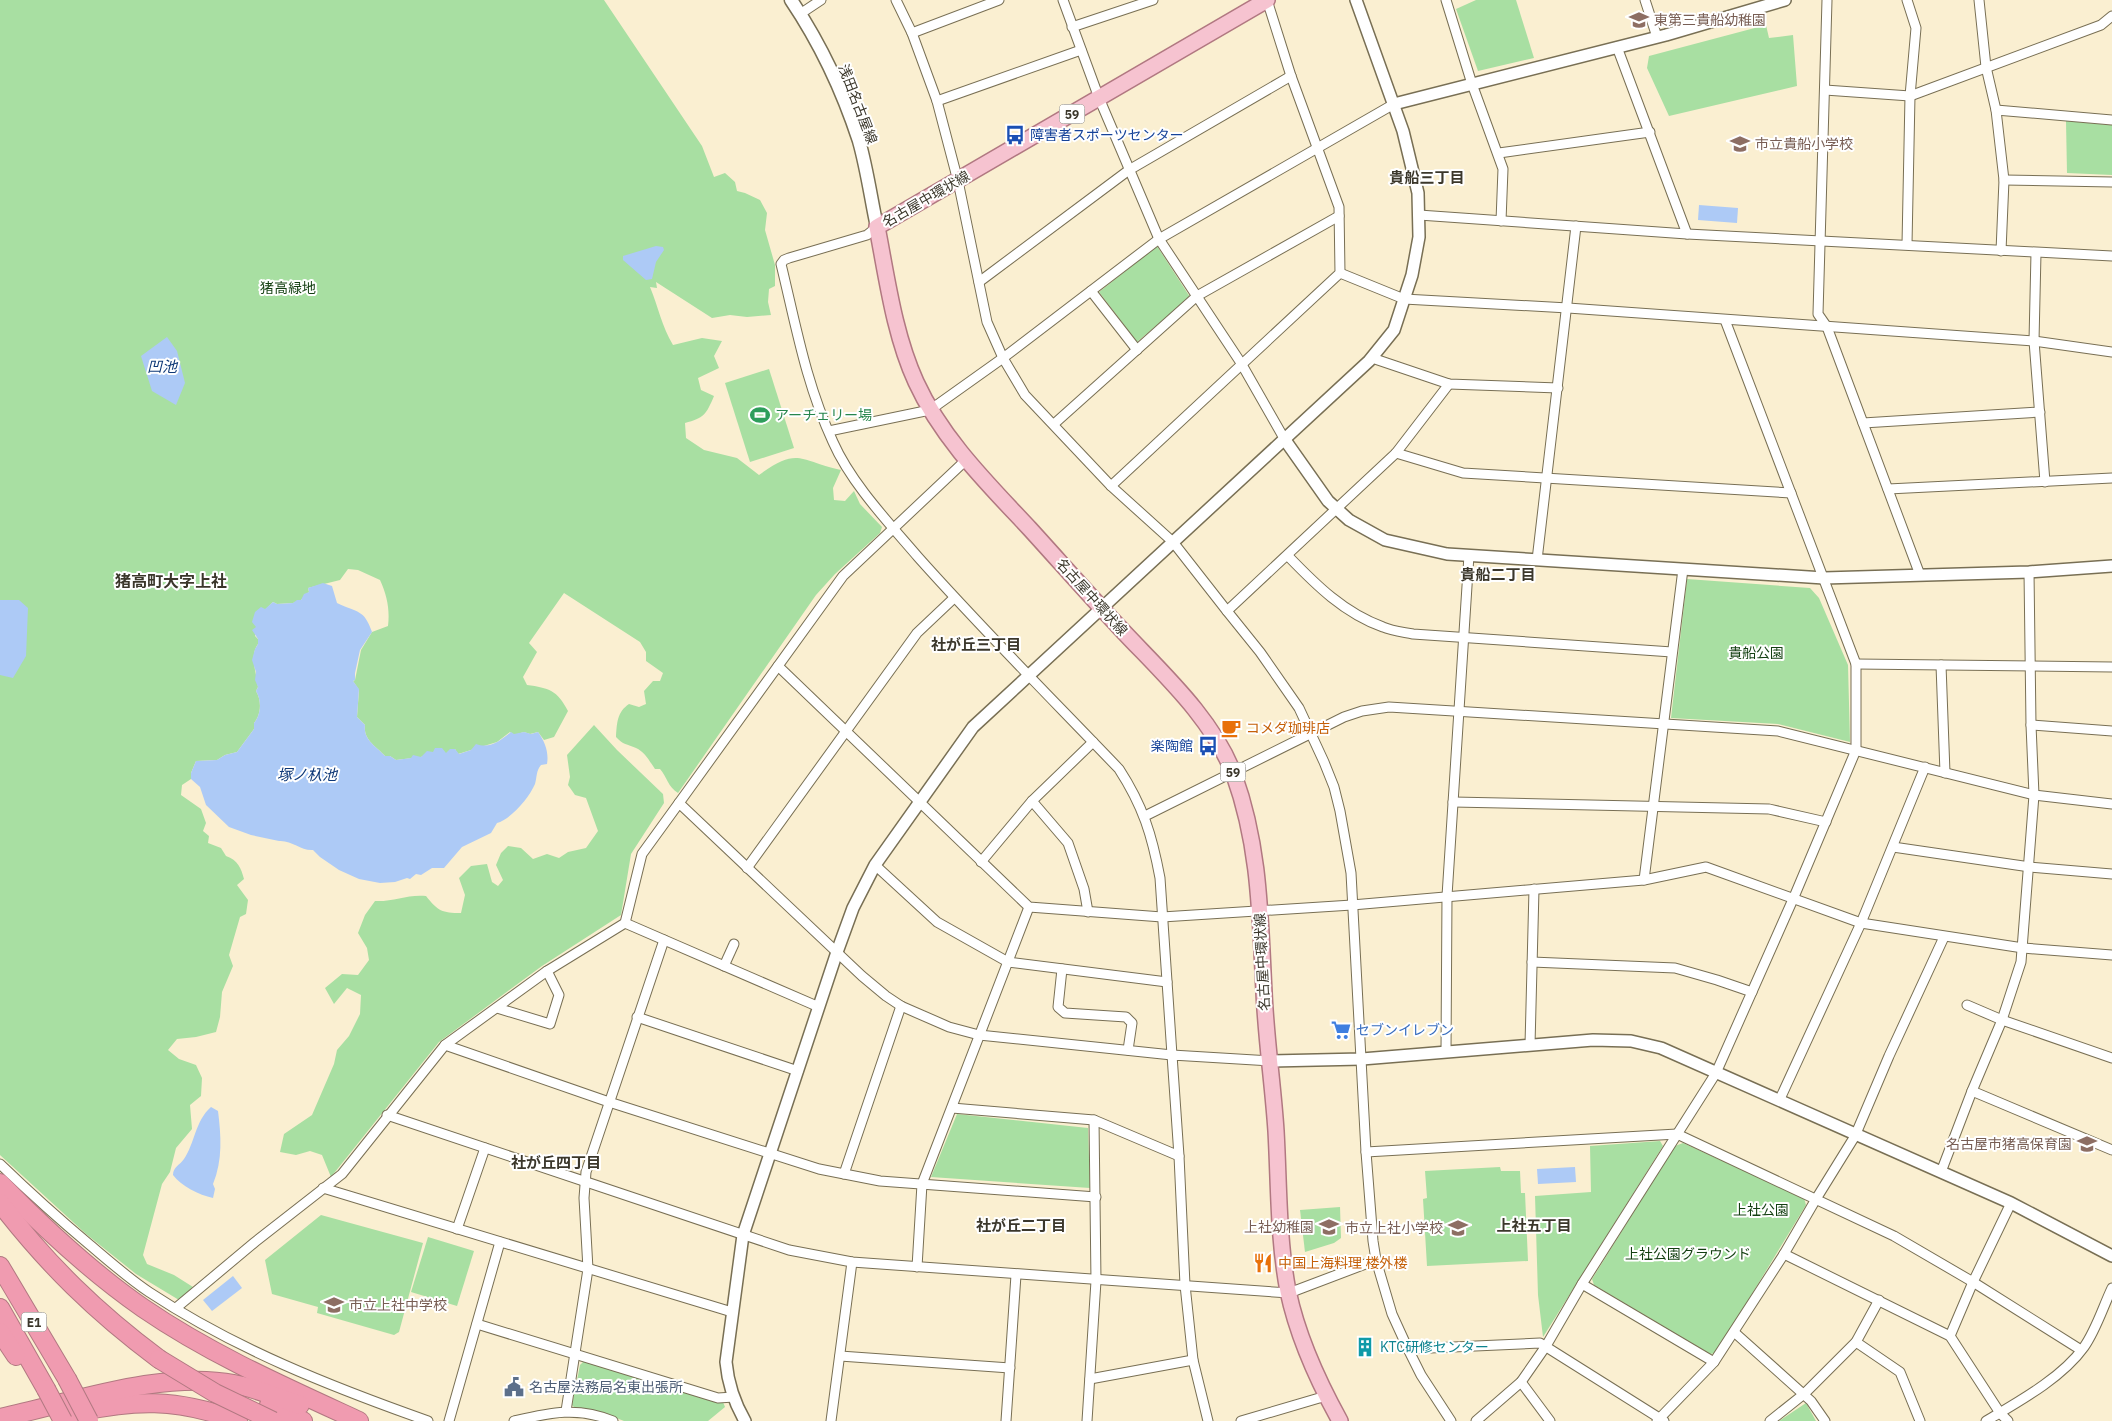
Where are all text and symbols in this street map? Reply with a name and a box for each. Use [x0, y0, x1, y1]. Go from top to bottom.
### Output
school or university icon: 東第三貴船幼稚園 [1628, 9, 1650, 31]
place label: 東第三貴船幼稚園 [1654, 11, 1766, 29]
street label: 浅田名古屋線 [835, 62, 881, 146]
road number: 59 [1060, 105, 1084, 124]
bus stop icon: 障害者スポーツセンター [1004, 124, 1026, 146]
place label: 障害者スポーツセンター [1030, 126, 1184, 144]
school or university icon: 市立貴船小学校 [1729, 133, 1751, 155]
place label: 市立貴船小学校 [1755, 135, 1853, 153]
street label: 名古屋中環状線 [879, 167, 973, 231]
district label: 貴船三丁目 [1389, 168, 1465, 187]
park label: 猪高緑地 [260, 279, 316, 297]
water label: 凹池 [147, 357, 179, 376]
sports icon: アーチェリー場 [749, 404, 771, 426]
place label: アーチェリー場 [775, 406, 872, 424]
street label: 名古屋中環状線 [1053, 555, 1131, 639]
district label: 貴船二丁目 [1460, 565, 1536, 584]
district label: 猪高町大字上社 [115, 571, 227, 591]
district label: 社が丘三丁目 [931, 635, 1021, 654]
park label: 貴船公園 [1728, 644, 1784, 662]
cafe icon: コメダ珈琲店 [1220, 717, 1242, 739]
place label: コメダ珈琲店 [1246, 719, 1330, 737]
bus stop icon: 楽陶館 [1197, 735, 1219, 757]
place label: 楽陶館 [1151, 737, 1193, 755]
road number: 59 [1220, 762, 1246, 782]
water label: 塚ノ杁池 [277, 765, 339, 784]
street label: 名古屋中環状線 [1250, 913, 1274, 1011]
supermarket icon: セブンイレブン [1330, 1019, 1352, 1041]
place label: セブンイレブン [1356, 1021, 1454, 1039]
school or university icon: 名古屋市猪高保育園 [2076, 1133, 2098, 1155]
place label: 名古屋市猪高保育園 [1946, 1135, 2072, 1153]
district label: 社が丘四丁目 [511, 1153, 601, 1172]
park label: 上社公園 [1733, 1201, 1789, 1219]
district label: 社が丘二丁目 [976, 1216, 1066, 1235]
school or university icon: 上社幼稚園 [1318, 1216, 1340, 1238]
district label: 上社五丁目 [1496, 1216, 1572, 1235]
school or university icon: 市立上社小学校 [1447, 1217, 1469, 1239]
place label: 上社幼稚園 [1244, 1218, 1314, 1236]
place label: 市立上社小学校 [1345, 1219, 1443, 1237]
park label: 上社公園グラウンド [1625, 1245, 1751, 1263]
restaurant icon: 中国上海料理 楼外楼 [1252, 1252, 1274, 1274]
place label: 中国上海料理 楼外楼 [1278, 1254, 1408, 1272]
school or university icon: 市立上社中学校 [323, 1294, 345, 1316]
place label: 市立上社中学校 [349, 1296, 447, 1314]
road number: E1 [22, 1312, 46, 1331]
building icon: KTC研修センター [1354, 1336, 1376, 1358]
place label: KTC研修センター [1380, 1338, 1489, 1356]
public building icon: 名古屋法務局名東出張所 [503, 1376, 525, 1398]
place label: 名古屋法務局名東出張所 [529, 1378, 683, 1396]

